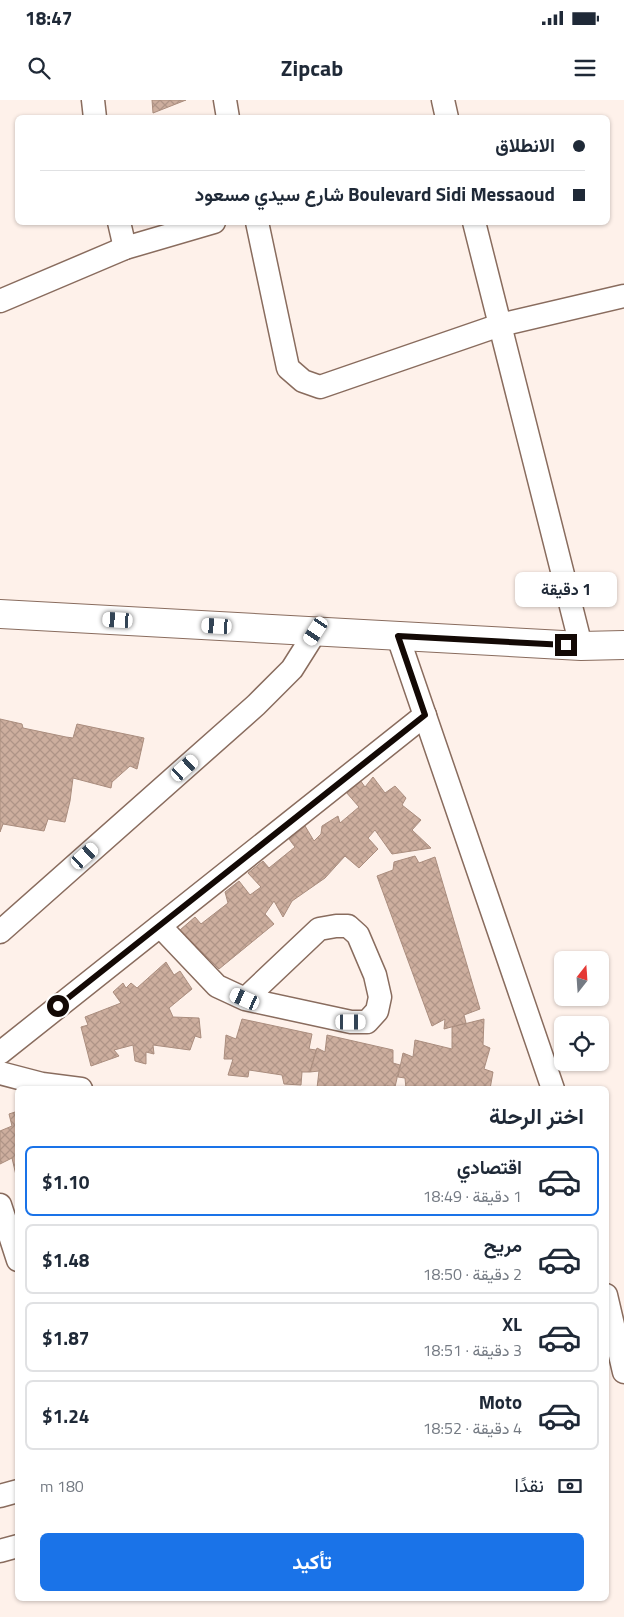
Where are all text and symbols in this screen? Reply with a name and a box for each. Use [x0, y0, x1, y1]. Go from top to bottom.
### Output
text: 18:47 [25, 3, 72, 32]
text: Zipcab [281, 51, 343, 85]
icon: search [25, 54, 53, 82]
icon: menu [571, 54, 599, 82]
text: الانطلاق [495, 130, 555, 159]
text: Boulevard Sidi Messaoud شارع سيدي مسعود [195, 179, 555, 208]
callout: 1 دقيقة [515, 572, 617, 608]
text: 1 دقيقة [541, 577, 591, 601]
car [102, 612, 133, 628]
car [301, 614, 330, 648]
car [201, 618, 232, 634]
route end [555, 634, 577, 656]
car [168, 752, 201, 784]
car [68, 840, 101, 872]
north arrow [554, 951, 609, 1006]
map controls [554, 951, 609, 1071]
car [228, 986, 261, 1012]
route start [47, 995, 69, 1017]
car [336, 1015, 366, 1030]
button: locate [554, 1016, 609, 1071]
text: اختر الرحلة [489, 1099, 584, 1133]
text: اقتصادي [457, 1152, 522, 1181]
icon: car [537, 1159, 582, 1204]
text: $1.10 [42, 1167, 89, 1196]
text: 1 دقيقة · 18:49 [423, 1184, 522, 1208]
text: مريح [484, 1230, 522, 1259]
icon: car [537, 1237, 582, 1282]
text: $1.48 [42, 1245, 89, 1274]
text: 2 دقيقة · 18:50 [423, 1262, 522, 1286]
text: XL [502, 1309, 522, 1338]
icon: car [537, 1315, 582, 1360]
text: $1.87 [42, 1323, 89, 1352]
text: 3 دقيقة · 18:51 [423, 1338, 522, 1362]
text: Moto [479, 1387, 522, 1416]
icon: car [537, 1393, 582, 1438]
text: $1.24 [42, 1401, 89, 1430]
text: 4 دقيقة · 18:52 [423, 1416, 522, 1440]
text: نقدًا [515, 1470, 544, 1499]
icon: cash [556, 1472, 584, 1500]
text: 180 m [40, 1474, 84, 1498]
button: تأكيد [40, 1533, 584, 1591]

